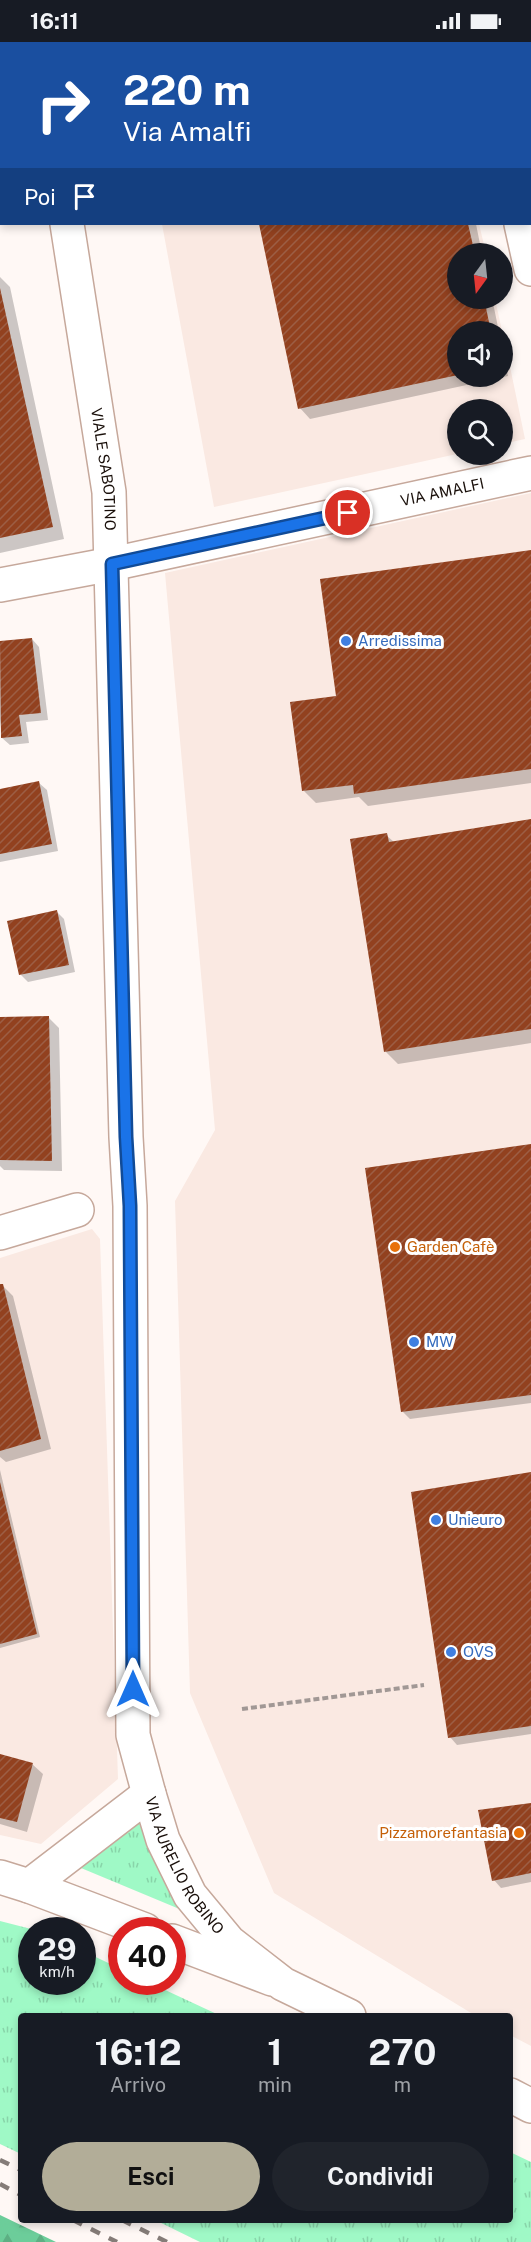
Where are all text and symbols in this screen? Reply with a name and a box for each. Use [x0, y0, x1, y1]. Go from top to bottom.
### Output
text: 16:11 [30, 8, 79, 34]
text: 220 m [123, 65, 251, 114]
icon: right [24, 66, 102, 144]
text: Via Amalfi [123, 115, 251, 147]
icon: arrive [68, 180, 101, 213]
text: Poi [24, 184, 56, 210]
north arrow [447, 243, 513, 309]
map controls [447, 243, 513, 465]
button: sound [447, 321, 513, 387]
button: search [447, 399, 513, 465]
street label: VIALE SABOTINO [88, 406, 119, 531]
street label: VIA AMALFI [399, 474, 486, 509]
pin [322, 487, 373, 538]
icon: arrive [331, 496, 364, 529]
place label: Arredissima [358, 632, 442, 649]
marker: Arredissima [339, 634, 353, 648]
place label: Garden Cafè [407, 1238, 494, 1255]
marker: Garden Cafè [388, 1240, 402, 1254]
place label: MW [426, 1333, 454, 1350]
marker: MW [407, 1335, 421, 1349]
place label: Unieuro [448, 1511, 502, 1528]
marker: Unieuro [429, 1513, 443, 1527]
place label: OVS [463, 1643, 494, 1660]
marker: OVS [444, 1645, 458, 1659]
position arrow [101, 1657, 165, 1721]
street label: VIA AURELIO ROBINO [142, 1794, 228, 1937]
place label: Pizzamorefantasia [379, 1824, 507, 1841]
marker: Pizzamorefantasia [512, 1826, 526, 1840]
speed limit sign: 40 [108, 1917, 186, 1995]
text: 29 [38, 1931, 76, 1967]
text: km/h [39, 1963, 75, 1980]
text: 16:12 [94, 2031, 182, 2073]
text: 1 [267, 2031, 283, 2073]
text: 270 [368, 2031, 437, 2073]
text: Arrivo [110, 2073, 166, 2097]
text: min [258, 2073, 292, 2097]
text: m [394, 2073, 411, 2097]
button: Esci [42, 2142, 260, 2211]
button: Condividi [272, 2142, 489, 2211]

